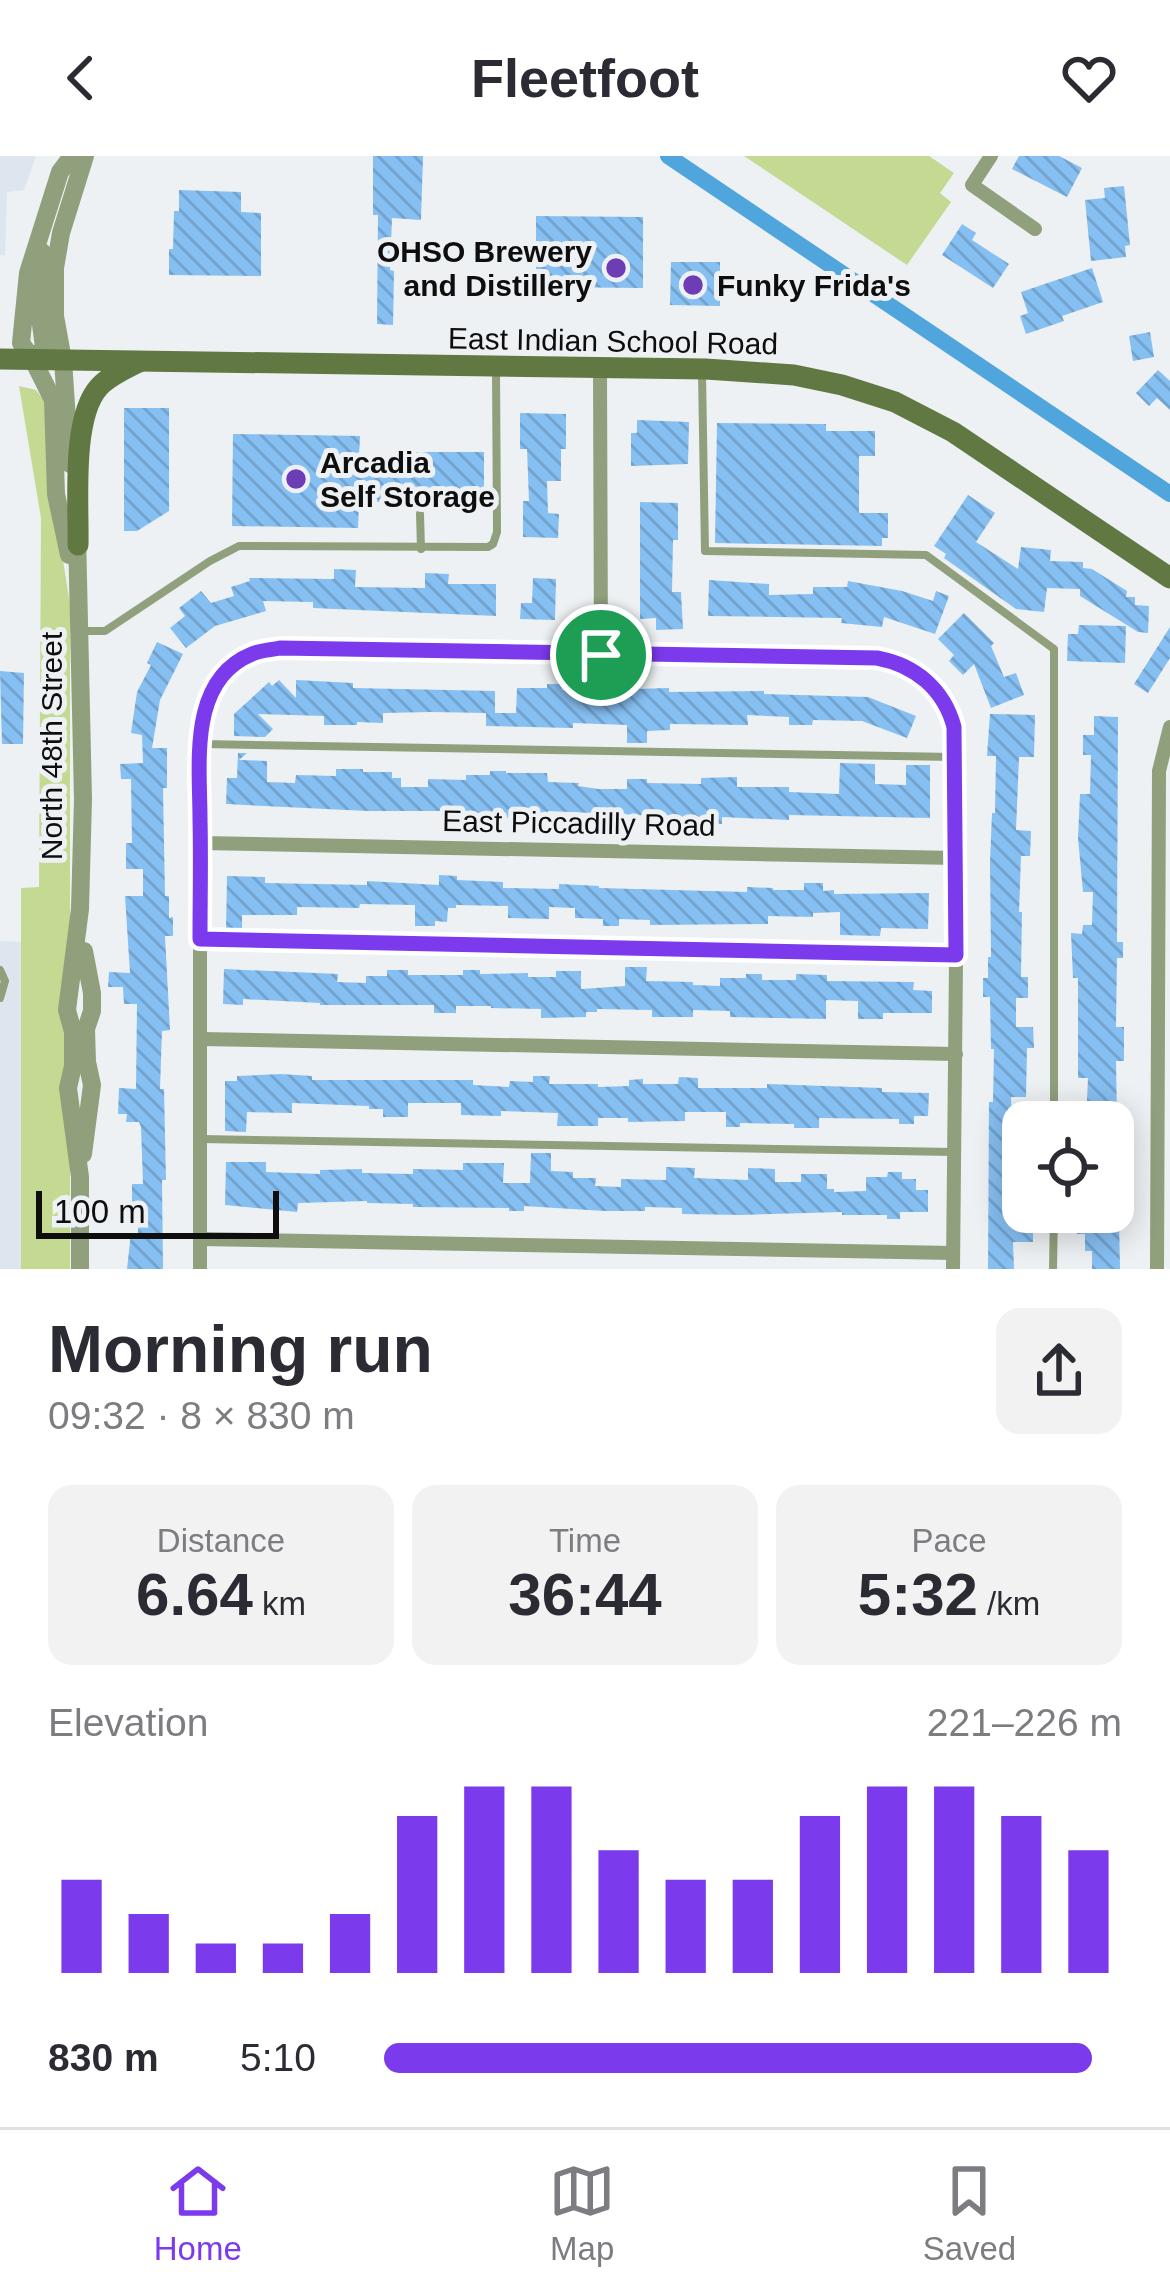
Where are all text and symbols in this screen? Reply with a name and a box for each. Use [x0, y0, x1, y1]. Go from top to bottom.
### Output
icon: back [48, 45, 114, 111]
icon: heart [1056, 45, 1122, 111]
text: Fleetfoot [471, 48, 699, 108]
place label: OHSO Brewery and Distillery [377, 235, 592, 302]
marker: OHSO Brewery and Distillery [603, 255, 629, 281]
place label: Funky Frida's [717, 269, 911, 302]
marker: Funky Frida's [680, 272, 706, 298]
street label: East Indian School Road [448, 322, 778, 360]
place label: Arcadia Self Storage [320, 446, 495, 513]
marker: Arcadia Self Storage [283, 466, 309, 492]
pin [550, 604, 652, 706]
icon: arrive [568, 622, 634, 688]
street label: North 48th Street [35, 631, 68, 860]
street label: East Piccadilly Road [442, 804, 716, 842]
map controls [1002, 1101, 1134, 1233]
button: locate [1002, 1101, 1134, 1233]
scale bar [36, 1185, 279, 1238]
text: 100 m [54, 1193, 146, 1230]
button: share [996, 1308, 1122, 1434]
text: Morning run [48, 1312, 433, 1386]
text: 09:32 · 8 × 830 m [48, 1394, 355, 1437]
text: Distance [157, 1522, 285, 1559]
text: Time [549, 1522, 621, 1559]
text: Pace [911, 1522, 987, 1559]
text: 6.64 [136, 1561, 253, 1628]
text: 36:44 [508, 1561, 662, 1628]
text: 5:32 [858, 1561, 978, 1628]
text: km [253, 1585, 306, 1622]
text: /km [978, 1585, 1040, 1622]
text: Elevation [48, 1701, 208, 1744]
text: 221–226 m [927, 1701, 1122, 1744]
text: 830 m [48, 2036, 159, 2079]
text: 5:10 [240, 2036, 316, 2079]
tab: Home [154, 2158, 242, 2268]
tab: Map [549, 2158, 615, 2268]
tab: Saved [923, 2158, 1016, 2268]

